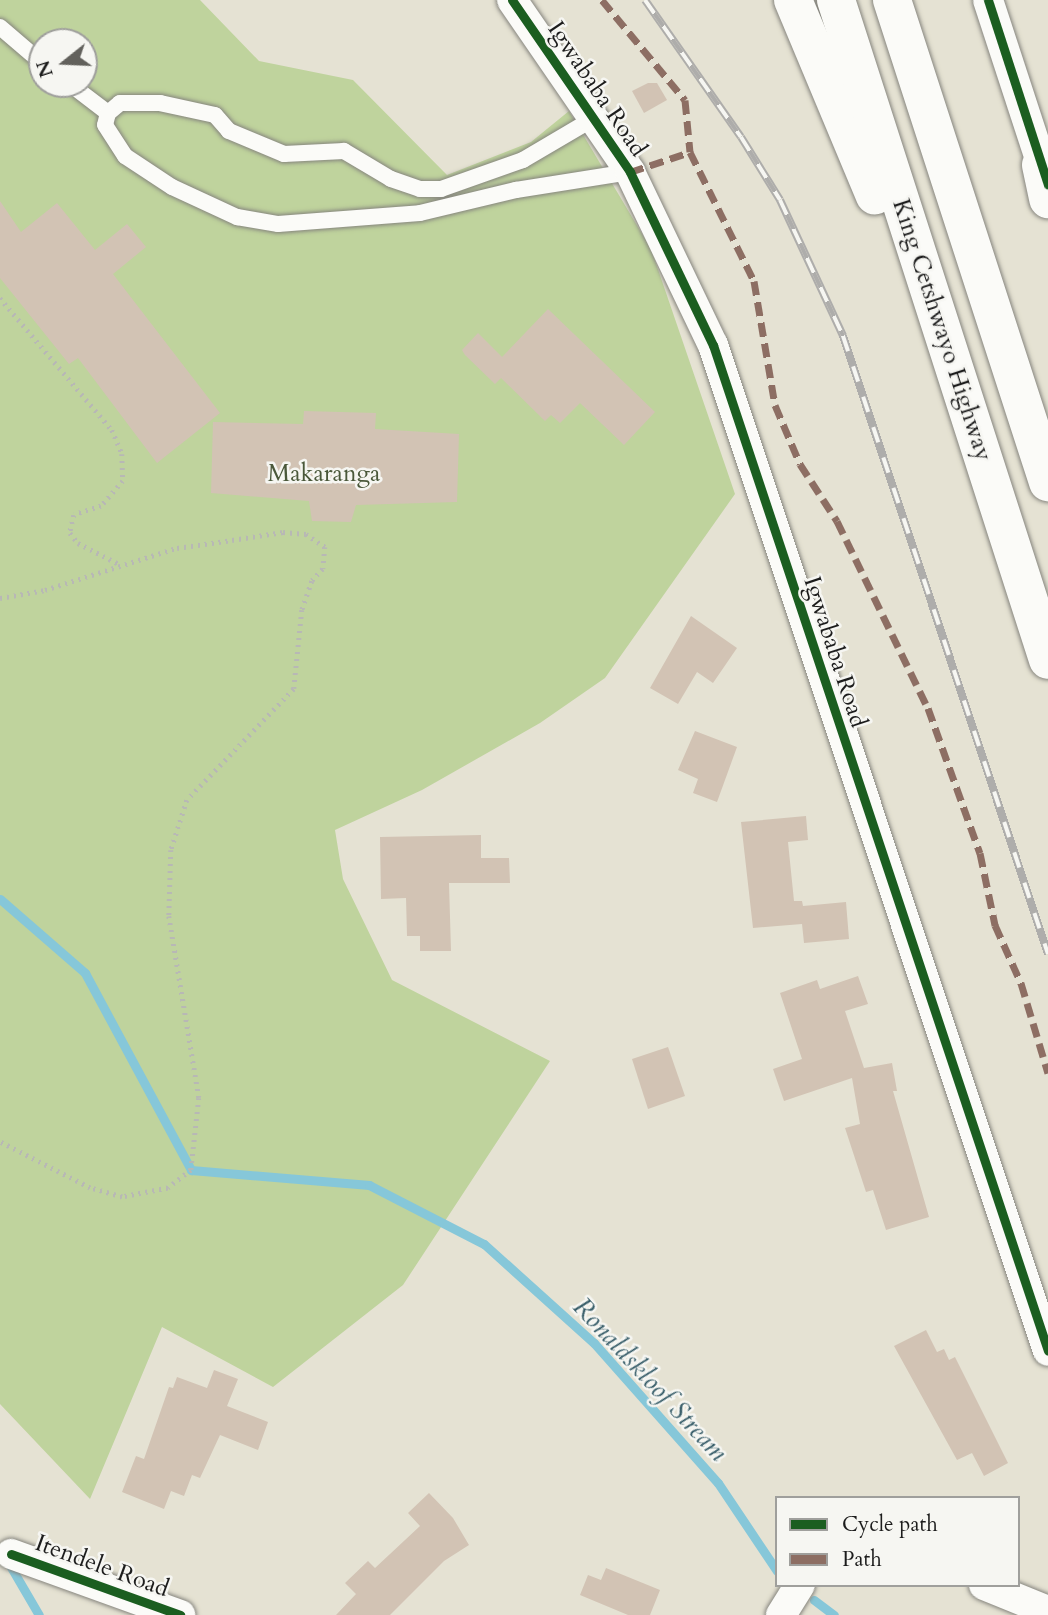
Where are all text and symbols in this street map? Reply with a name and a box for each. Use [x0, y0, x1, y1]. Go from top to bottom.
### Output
street label: Igwababa Road [541, 16, 653, 162]
north arrow [28, 28, 98, 98]
text: N [30, 57, 60, 81]
street label: King Cetshwayo Highway [886, 195, 998, 465]
park label: Makaranga [268, 460, 380, 488]
street label: Igwababa Road [797, 573, 873, 731]
water label: Ronaldskloof Stream [566, 1292, 734, 1468]
legend [775, 1496, 1020, 1587]
text: Cycle path [842, 1510, 938, 1539]
street label: Itendele Road [31, 1528, 173, 1604]
text: Path [842, 1545, 882, 1574]

